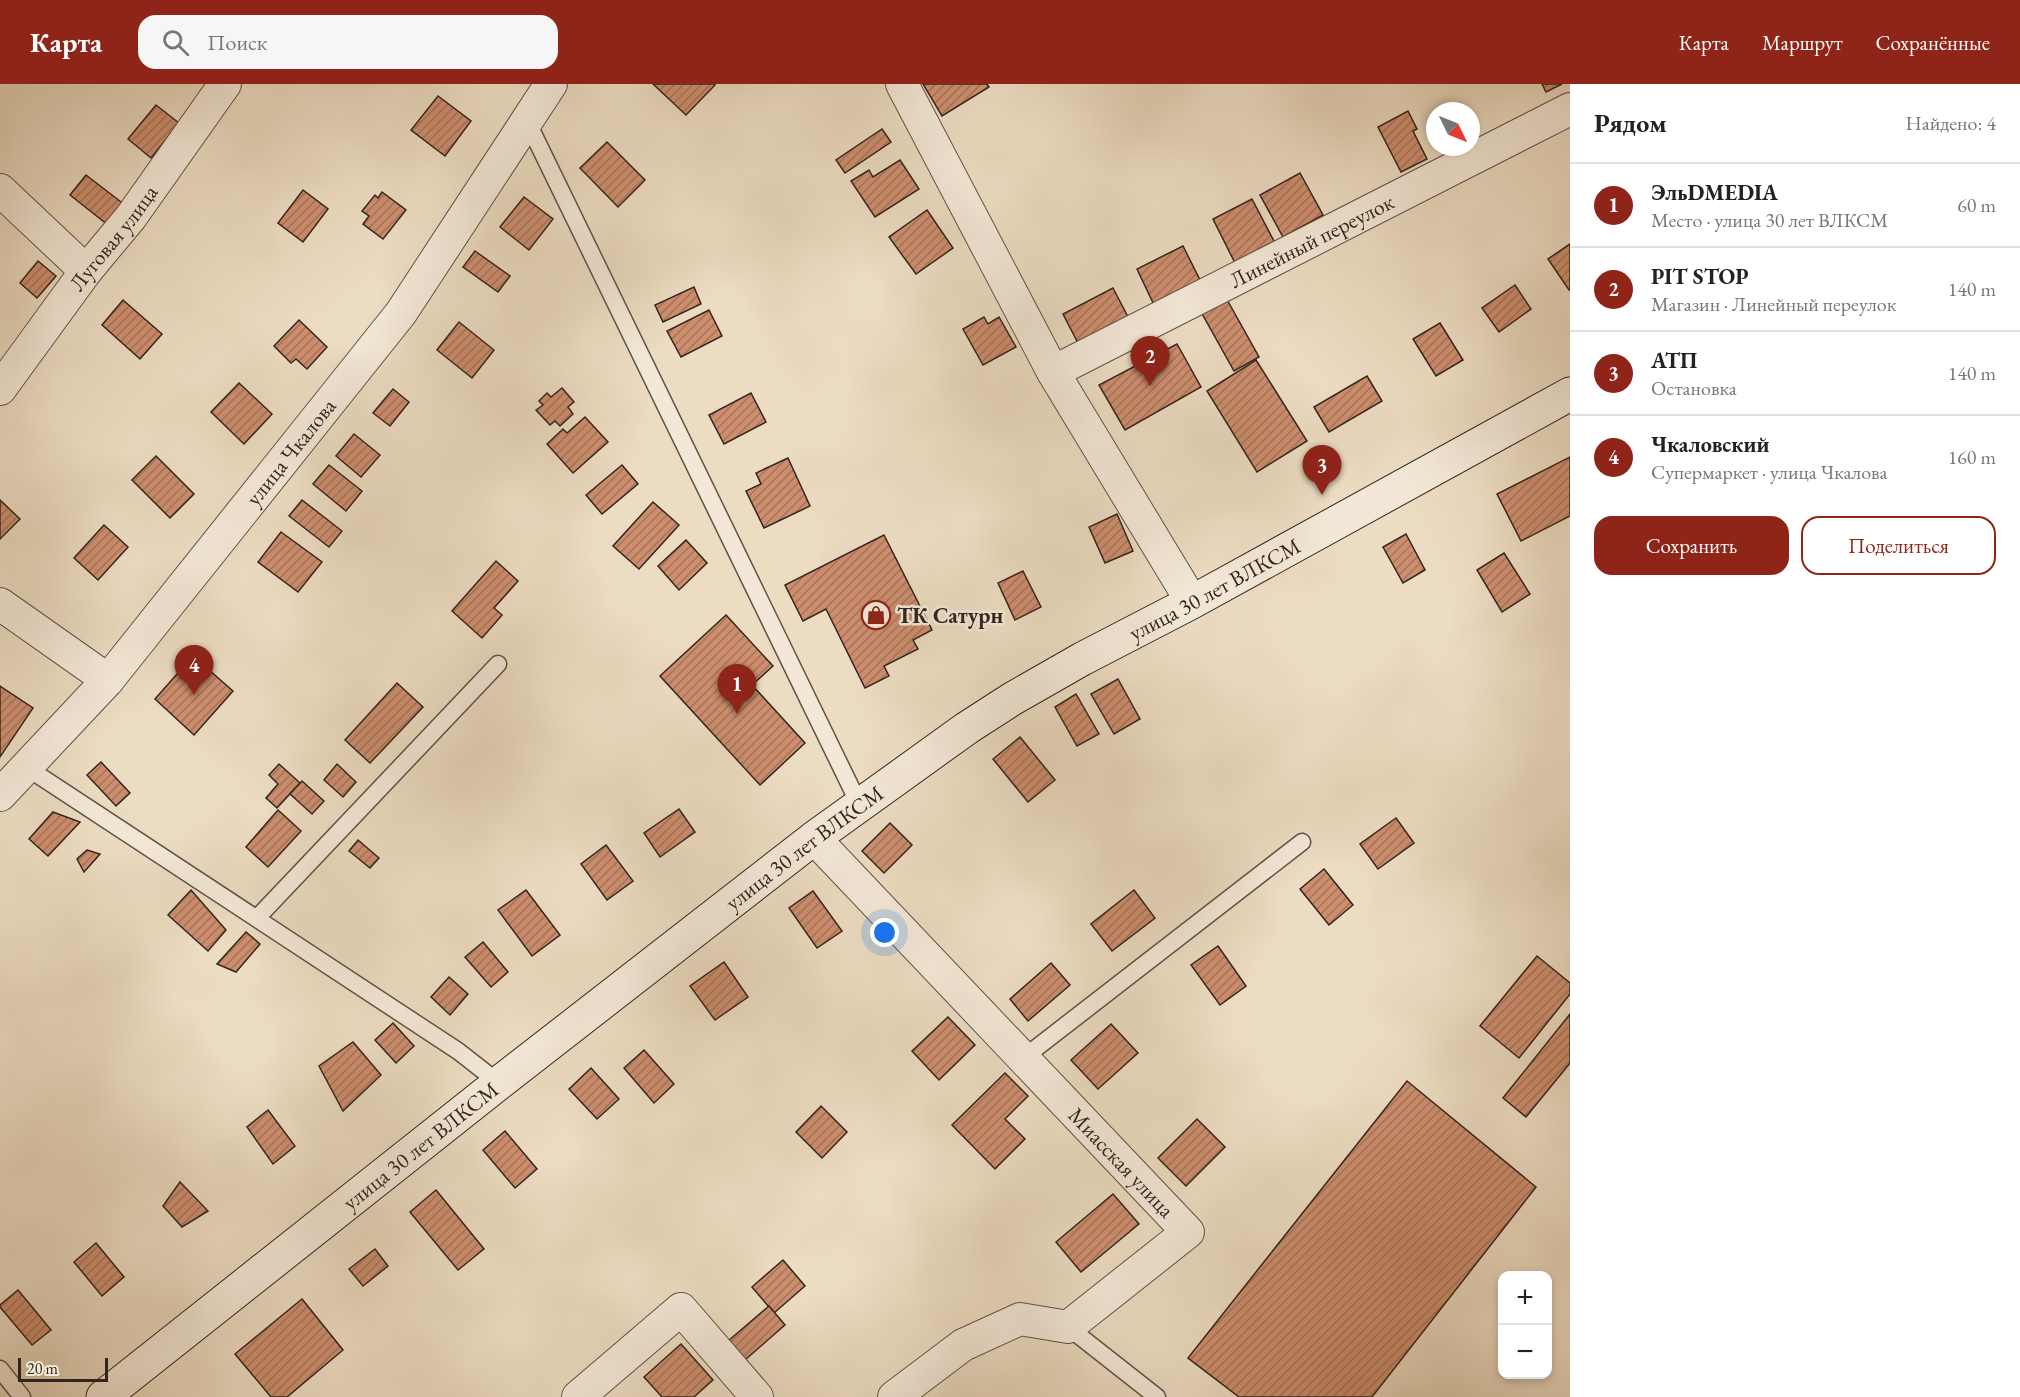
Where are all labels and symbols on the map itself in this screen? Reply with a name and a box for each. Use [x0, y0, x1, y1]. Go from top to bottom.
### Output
north arrow [1426, 102, 1480, 156]
street label: Луговая улица [62, 179, 164, 296]
street label: Линейный переулок [1224, 186, 1399, 294]
pin: 2 [1130, 336, 1170, 386]
street label: улица Чкалова [239, 392, 342, 511]
pin: 3 [1302, 446, 1342, 495]
street label: улица 30 лет ВЛКСМ [1124, 531, 1306, 647]
shop icon: ТК Сатурн [860, 599, 892, 631]
place label: ТК Сатурн [897, 601, 1003, 630]
pin: 4 [174, 646, 214, 695]
pin: 1 [718, 664, 756, 714]
street label: улица 30 лет ВЛКСМ [719, 778, 889, 916]
your location [870, 918, 899, 947]
street label: улица 30 лет ВЛКСМ [336, 1074, 504, 1216]
street label: Миасская улица [1062, 1101, 1181, 1224]
scale bar [18, 1355, 108, 1382]

